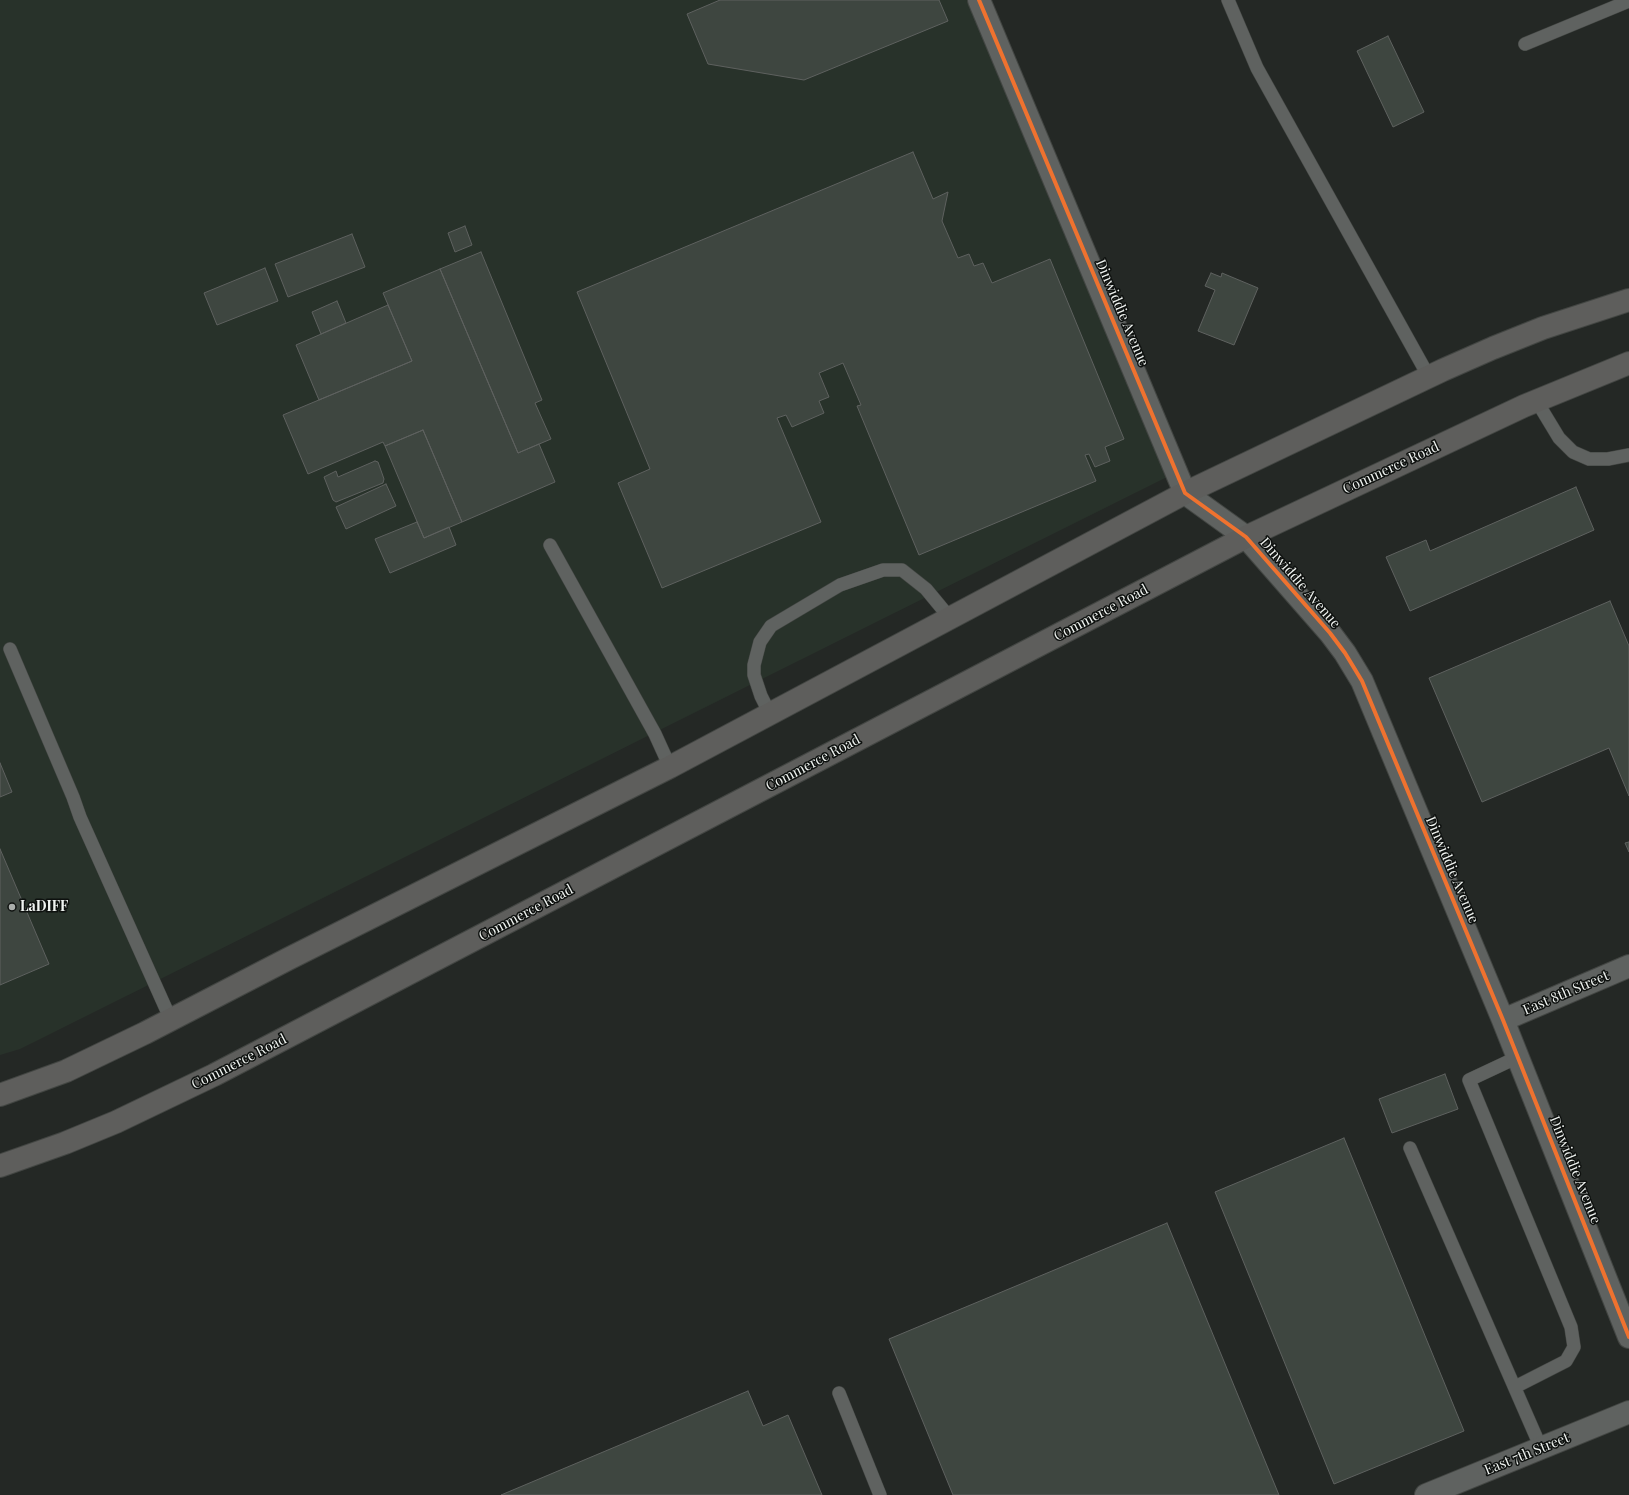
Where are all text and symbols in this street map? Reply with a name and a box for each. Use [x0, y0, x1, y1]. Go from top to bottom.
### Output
street label: Dinwiddie Avenue [1092, 257, 1152, 369]
street label: Commerce Road [1340, 438, 1442, 498]
street label: Dinwiddie Avenue [1256, 534, 1344, 632]
street label: Commerce Road [1051, 581, 1151, 645]
street label: Commerce Road [763, 731, 863, 795]
street label: Dinwiddie Avenue [1422, 814, 1482, 926]
street label: Commerce Road [476, 881, 576, 945]
place label: LaDIFF [20, 899, 68, 915]
marker: LaDIFF [7, 902, 17, 912]
street label: East 8th Street [1520, 967, 1612, 1019]
street label: Commerce Road [189, 1031, 289, 1093]
street label: Dinwiddie Avenue [1546, 1114, 1604, 1226]
street label: East 7th Street [1482, 1429, 1572, 1479]

